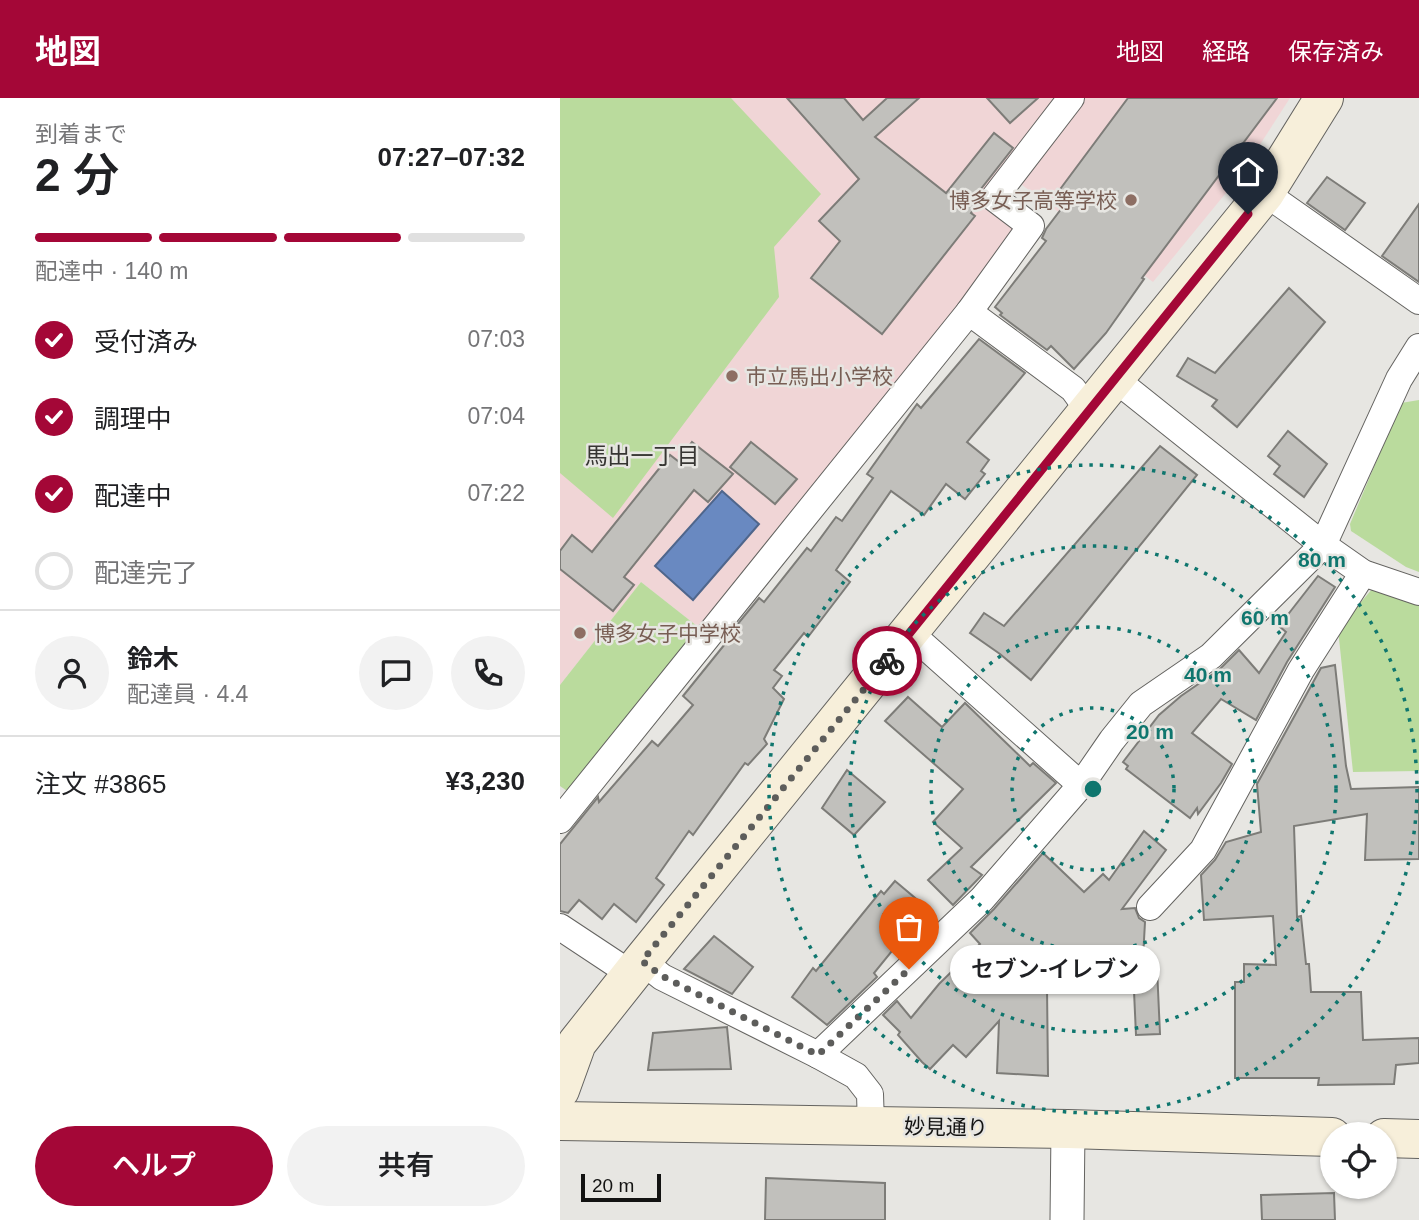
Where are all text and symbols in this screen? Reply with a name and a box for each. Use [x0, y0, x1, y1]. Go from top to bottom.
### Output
text: 地図 [35, 33, 101, 70]
text: 地図 [1116, 38, 1164, 65]
text: 経路 [1202, 38, 1250, 65]
text: 保存済み [1288, 38, 1384, 65]
text: 到着まで [35, 121, 127, 147]
text: 07:27–07:32 [378, 142, 525, 172]
pin [1218, 142, 1278, 214]
text: 2 分 [35, 149, 119, 201]
icon: home [1229, 153, 1267, 191]
place label: 博多女子高等学校 [949, 189, 1117, 212]
marker: 博多女子高等学校 [1123, 192, 1139, 208]
text: 配達中 · 140 m [35, 258, 188, 284]
icon: check [35, 321, 73, 359]
text: 07:03 [467, 326, 525, 352]
text: 受付済み [94, 327, 198, 357]
place label: 市立馬出小学校 [746, 365, 893, 388]
marker: 市立馬出小学校 [724, 368, 740, 384]
icon: check [35, 398, 73, 436]
text: 07:04 [467, 403, 525, 429]
text: 調理中 [94, 404, 172, 434]
district label: 馬出一丁目 [585, 443, 700, 469]
icon: check [35, 475, 73, 513]
text: 07:22 [467, 480, 525, 506]
text: 配達中 [94, 481, 172, 511]
text: 80 m [1298, 548, 1346, 571]
text: 配達完了 [94, 558, 198, 588]
text: 60 m [1241, 606, 1289, 629]
place label: 博多女子中学校 [594, 622, 741, 645]
marker: 博多女子中学校 [572, 625, 588, 641]
courier [852, 626, 922, 696]
button: person [35, 636, 109, 710]
button: chat [359, 636, 433, 710]
button: phone [451, 636, 525, 710]
icon: bike [868, 642, 906, 680]
text: 鈴木 [127, 644, 179, 674]
text: 40 m [1184, 663, 1232, 686]
text: 配達員 · 4.4 [127, 681, 248, 707]
text: 20 m [1126, 720, 1174, 743]
text: ¥3,230 [445, 766, 525, 796]
text: 注文 #3865 [35, 769, 167, 799]
centre of rings [1081, 777, 1105, 801]
pin [879, 897, 939, 969]
icon: bag [890, 908, 928, 946]
callout: セブン-イレブン [951, 944, 1161, 994]
text: セブン-イレブン [971, 956, 1139, 982]
street label: 妙見通り [904, 1115, 988, 1139]
map controls [1320, 1122, 1397, 1199]
button: locate [1320, 1122, 1397, 1199]
button: ヘルプ [35, 1126, 273, 1206]
button: 共有 [287, 1126, 525, 1206]
scale bar [581, 1171, 662, 1203]
text: 20 m [592, 1175, 634, 1196]

